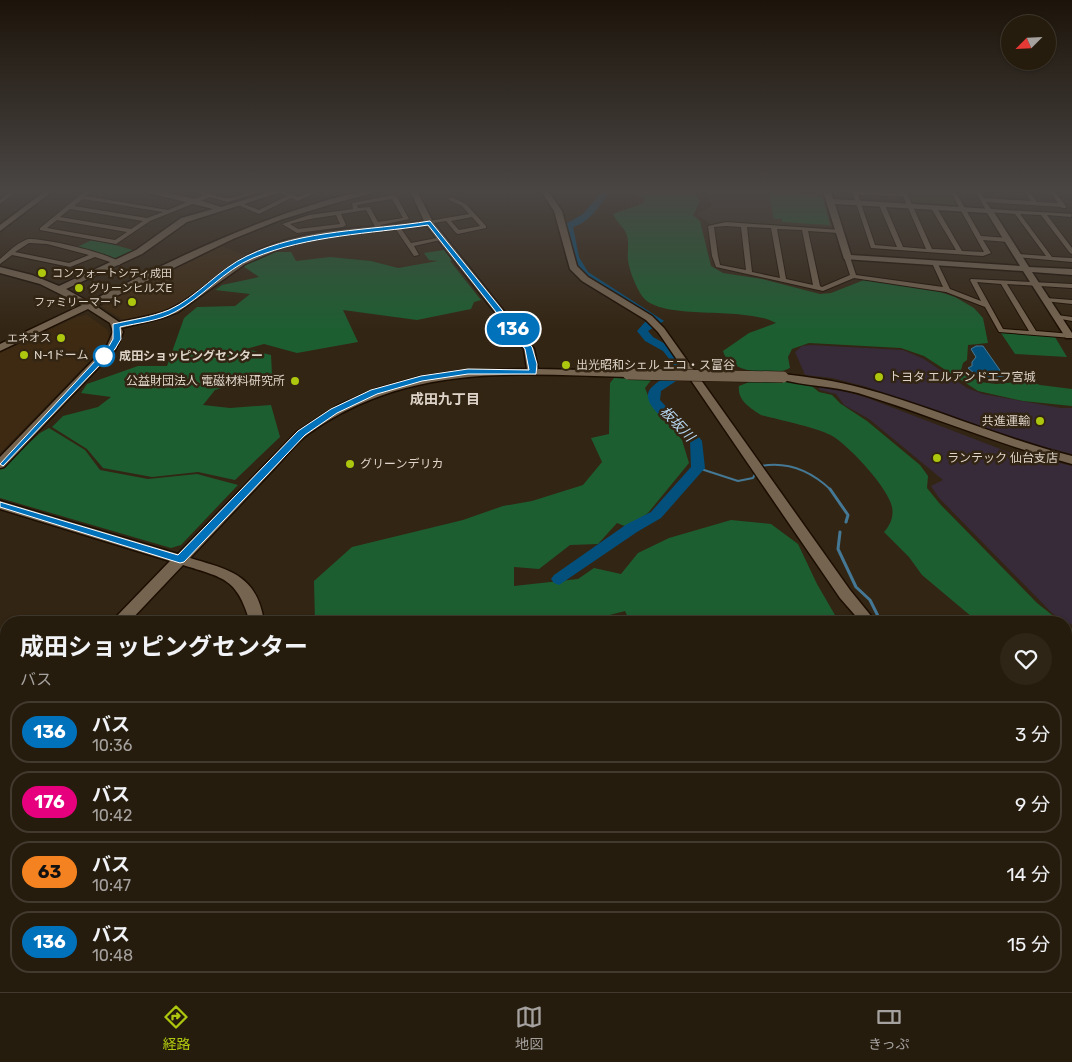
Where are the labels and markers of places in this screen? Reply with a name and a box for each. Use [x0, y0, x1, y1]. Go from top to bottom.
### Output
marker: コンフォートシティ成田 [36, 267, 48, 279]
place label: コンフォートシティ成田 [52, 267, 172, 280]
marker: グリーンヒルズE [73, 282, 85, 294]
place label: グリーンヒルズE [89, 282, 172, 295]
place label: ファミリーマート [34, 296, 122, 309]
marker: ファミリーマート [126, 296, 138, 308]
place label: エネオス [7, 332, 51, 345]
marker: エネオス [55, 332, 67, 344]
marker: 成田ショッピングセンター [93, 345, 115, 367]
place label: N-1ドーム [34, 348, 88, 362]
marker: N-1ドーム [18, 349, 30, 361]
place label: 成田ショッピングセンター [119, 349, 263, 363]
place label: 出光昭和シェル エコ・ス富谷 [576, 358, 735, 372]
marker: 出光昭和シェル エコ・ス富谷 [560, 359, 572, 371]
place label: トヨタ エルアンドエフ宮城 [889, 370, 1035, 384]
marker: トヨタ エルアンドエフ宮城 [873, 371, 885, 383]
place label: 公益財団法人 電磁材料研究所 [126, 374, 285, 388]
marker: 公益財団法人 電磁材料研究所 [289, 375, 301, 387]
place label: 共進運輸 [982, 414, 1030, 428]
marker: 共進運輸 [1034, 415, 1046, 427]
place label: ランテック 仙台支店 [947, 451, 1058, 465]
marker: ランテック 仙台支店 [931, 452, 943, 464]
place label: グリーンデリカ [360, 457, 443, 471]
marker: グリーンデリカ [344, 458, 356, 470]

